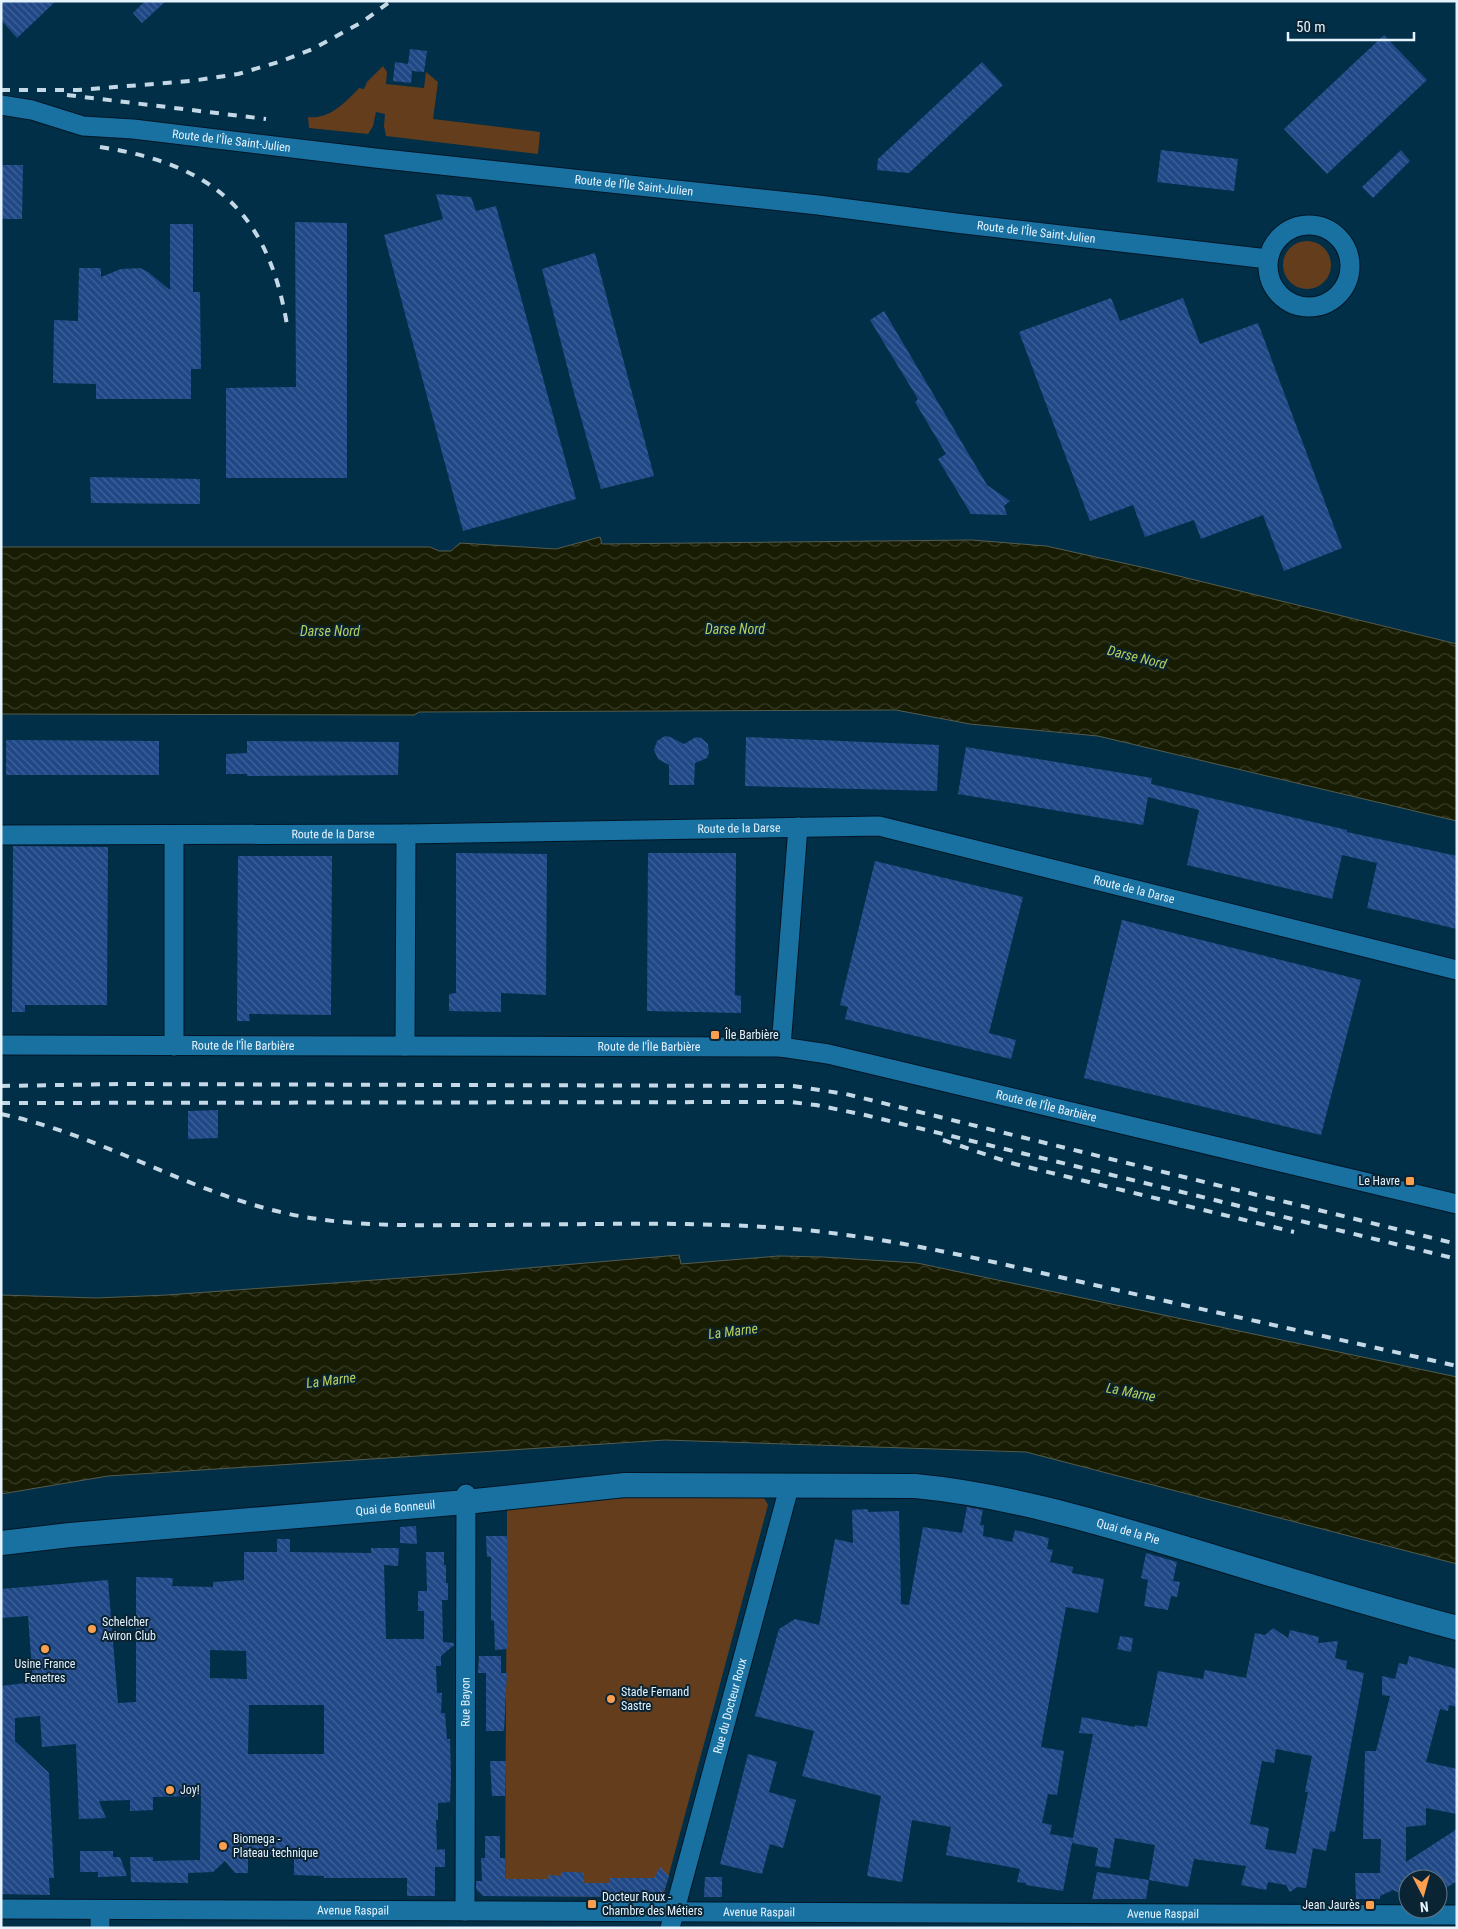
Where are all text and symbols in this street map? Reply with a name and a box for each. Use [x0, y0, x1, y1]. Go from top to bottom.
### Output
scale bar [1288, 10, 1414, 42]
text: 50 m [1296, 18, 1326, 36]
street label: Route de l'Île Saint-Julien [171, 127, 292, 155]
street label: Route de l'Île Saint-Julien [574, 172, 694, 199]
street label: Route de l'Île Saint-Julien [976, 218, 1096, 246]
water label: Darse Nord [705, 621, 765, 637]
water label: Darse Nord [300, 623, 360, 639]
water label: Darse Nord [1106, 642, 1168, 672]
street label: Route de la Darse [697, 821, 781, 836]
street label: Route de la Darse [291, 827, 375, 841]
street label: Route de la Darse [1092, 873, 1177, 906]
place label: Île Barbière [724, 1027, 779, 1042]
marker: Île Barbière [709, 1029, 721, 1041]
street label: Route de l'Île Barbière [191, 1038, 295, 1053]
street label: Route de l'Île Barbière [597, 1039, 701, 1054]
street label: Route de l'Île Barbière [995, 1087, 1098, 1125]
place label: Le Havre [1359, 1174, 1400, 1188]
marker: Le Havre [1404, 1175, 1416, 1187]
water label: La Marne [707, 1320, 759, 1342]
water label: La Marne [305, 1369, 357, 1391]
water label: La Marne [1105, 1379, 1157, 1405]
street label: Quai de Bonneuil [355, 1498, 436, 1518]
street label: Quai de la Pie [1095, 1516, 1162, 1547]
place label: Schelcher Aviron Club [102, 1615, 156, 1643]
marker: Schelcher Aviron Club [86, 1623, 98, 1635]
marker: Usine France Fenetres [39, 1643, 51, 1655]
place label: Usine France Fenetres [15, 1657, 76, 1685]
street label: Rue du Docteur Roux [710, 1657, 750, 1755]
street label: Rue Bayon [458, 1677, 473, 1727]
place label: Stade Fernand Sastre [621, 1685, 689, 1713]
marker: Stade Fernand Sastre [605, 1693, 617, 1705]
place label: Joy! [180, 1783, 200, 1797]
marker: Joy! [164, 1784, 176, 1796]
place label: Biomega - Plateau technique [233, 1832, 319, 1860]
marker: Biomega - Plateau technique [217, 1840, 229, 1852]
north arrow [1398, 1869, 1448, 1919]
place label: Docteur Roux - Chambre des Métiers [602, 1890, 703, 1918]
marker: Docteur Roux - Chambre des Métiers [586, 1898, 598, 1910]
place label: Jean Jaurès [1302, 1898, 1360, 1912]
marker: Jean Jaurès [1364, 1899, 1376, 1911]
text: N [1419, 1899, 1429, 1915]
street label: Avenue Raspail [317, 1903, 389, 1918]
street label: Avenue Raspail [723, 1905, 795, 1919]
street label: Avenue Raspail [1127, 1907, 1199, 1921]

